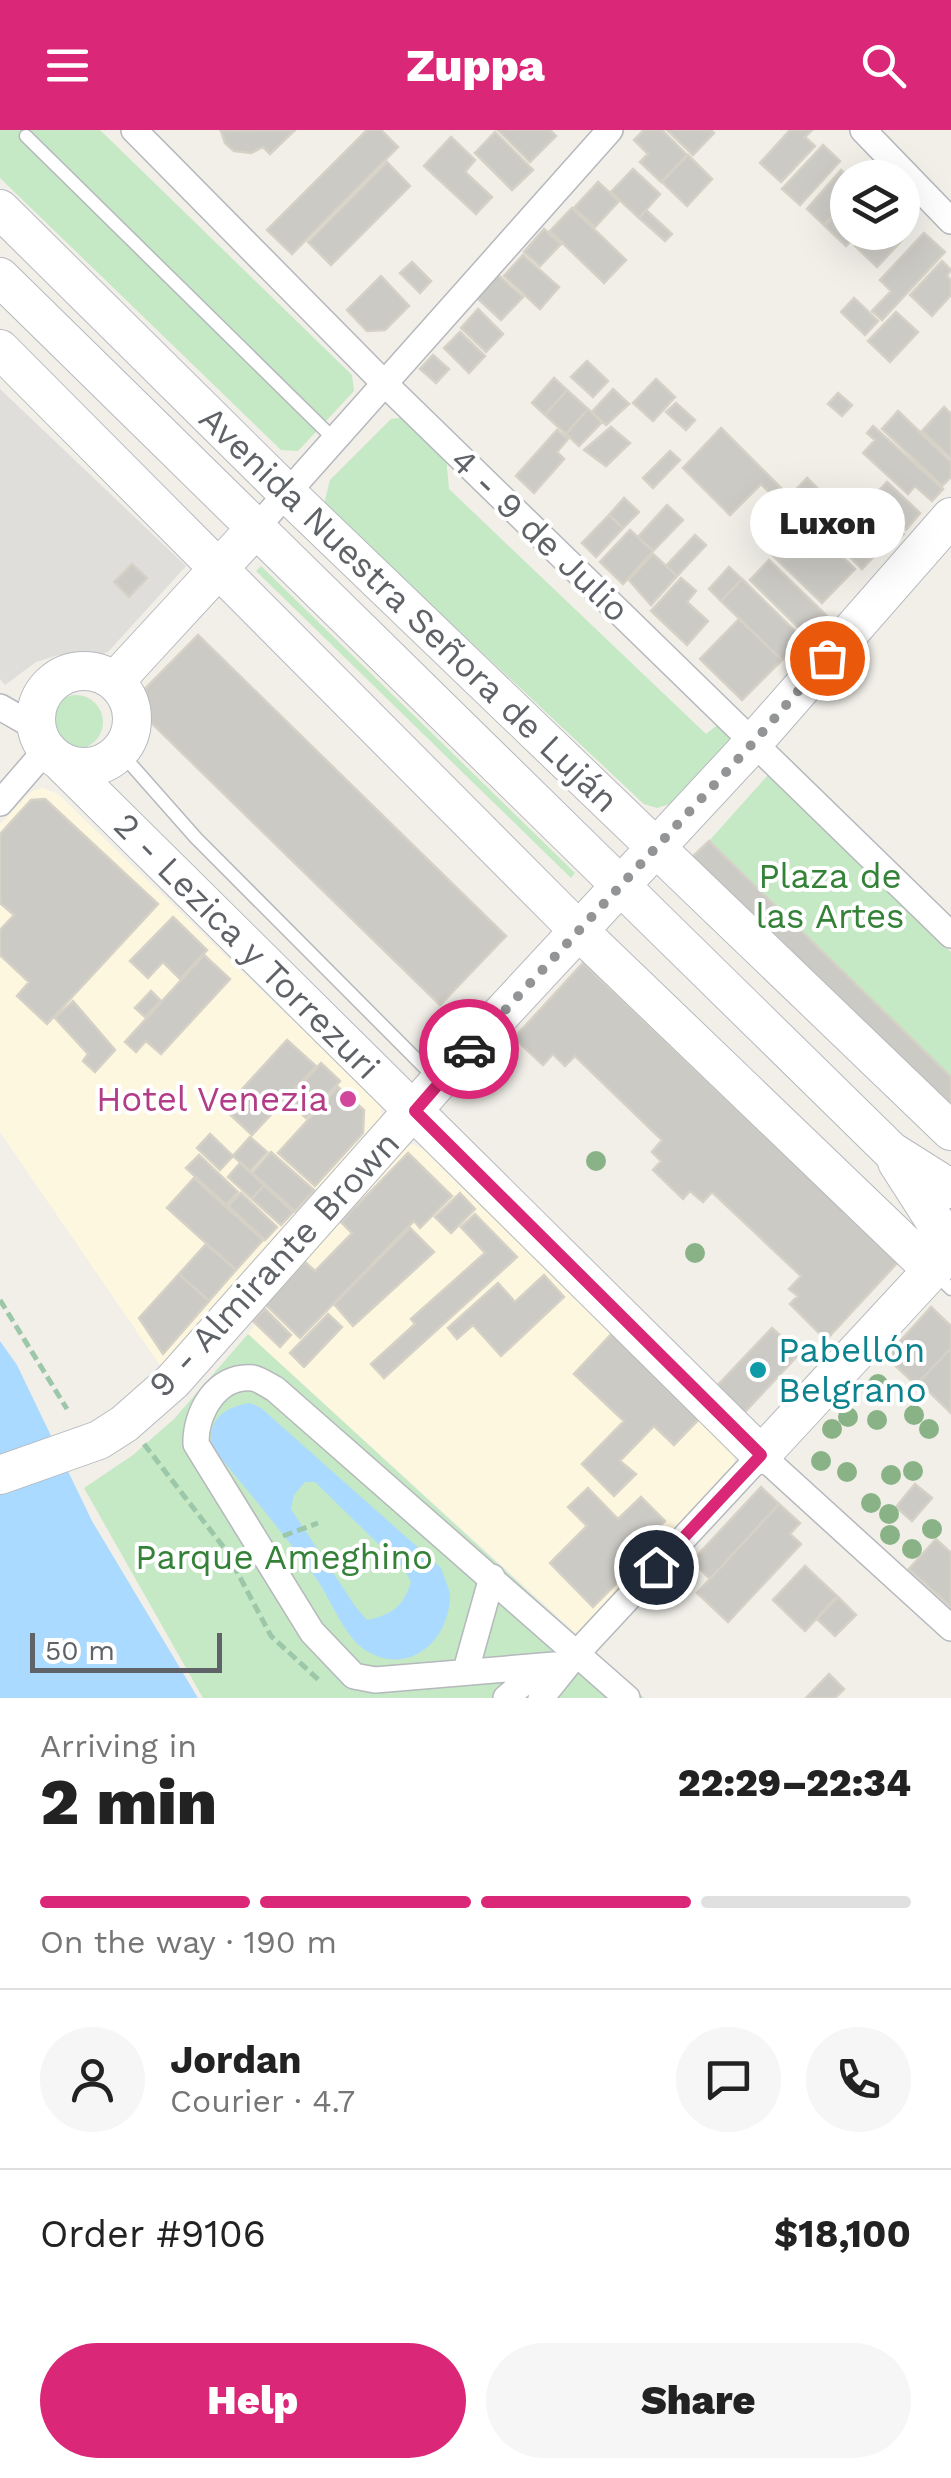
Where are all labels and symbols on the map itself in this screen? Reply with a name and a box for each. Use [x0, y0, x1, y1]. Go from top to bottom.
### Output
street label: Avenida Nuestra Señora de Luján [191, 397, 627, 821]
street label: 4 - 9 de Julio [442, 439, 638, 631]
callout: Luxon [750, 488, 904, 558]
pin [785, 616, 870, 701]
street label: 2 - Lezica y Torrezuri [105, 804, 389, 1088]
park label: Plaza de las Artes [755, 855, 905, 937]
courier [419, 999, 519, 1099]
place label: Hotel Venezia [96, 1078, 328, 1120]
marker: Hotel Venezia [337, 1088, 359, 1110]
street label: 9 - Almirante Brown [140, 1122, 408, 1406]
place label: Pabellón Belgrano [778, 1329, 927, 1411]
marker: Pabellón Belgrano [747, 1359, 769, 1381]
pin [614, 1525, 699, 1610]
park label: Parque Ameghino [135, 1536, 433, 1578]
scale bar [30, 1628, 222, 1672]

